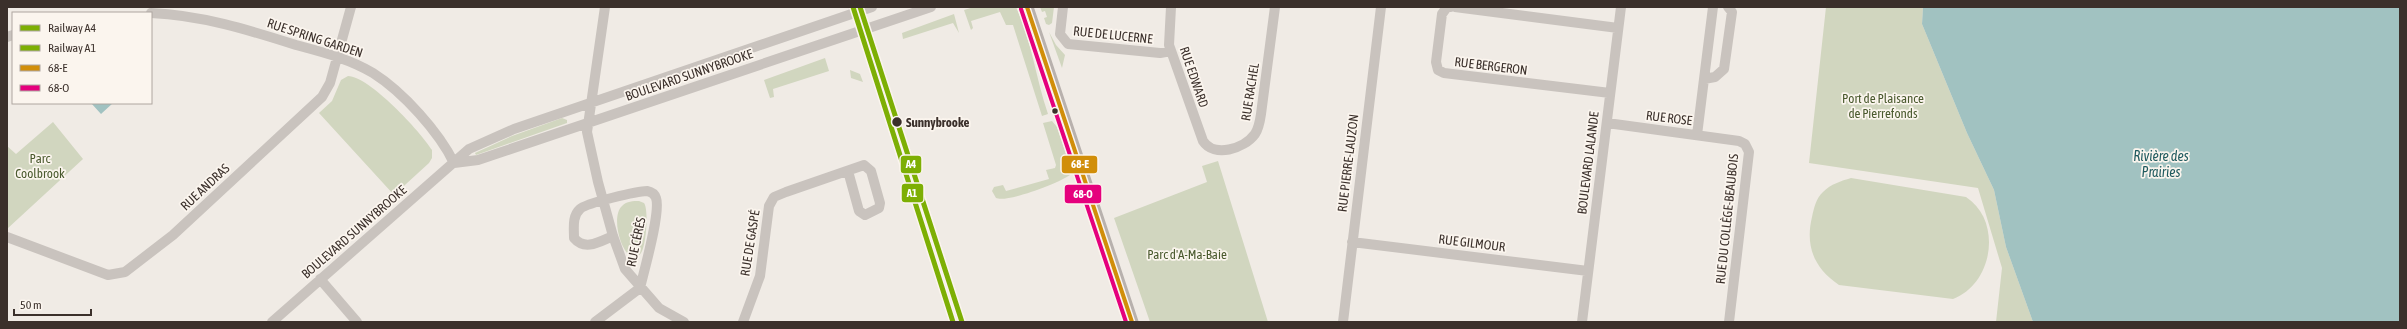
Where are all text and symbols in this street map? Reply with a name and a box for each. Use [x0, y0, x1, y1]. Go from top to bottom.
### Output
legend [12, 12, 152, 104]
street label: RUE SPRING GARDEN [265, 15, 365, 61]
text: Railway A4 [48, 21, 96, 35]
street label: RUE DE LUCERNE [1072, 23, 1154, 47]
text: Railway A1 [48, 41, 96, 55]
street label: RUE EDWARD [1177, 45, 1211, 109]
street label: BOULEVARD SUNNYBROOKE [623, 46, 755, 104]
street label: RUE BERGERON [1454, 54, 1528, 78]
text: 68-E [48, 61, 67, 75]
street label: RUE RACHEL [1238, 62, 1262, 122]
text: 68-O [48, 81, 69, 95]
park label: Port de Plaisance de Pierrefonds [1842, 91, 1924, 121]
unlabelled marker [1050, 106, 1060, 116]
street label: RUE ROSE [1645, 108, 1693, 128]
street label: BOULEVARD LALANDE [1574, 110, 1602, 215]
street label: RUE PIERRE-LAUZON [1335, 113, 1361, 213]
marker: Sunnybrooke [890, 115, 904, 129]
place label: Sunnybrooke [906, 115, 969, 130]
water label: Rivière des Prairies [2133, 148, 2189, 180]
park label: Parc Coolbrook [15, 151, 65, 181]
street label: RUE DU COLLÈGE-BEAUBOIS [1713, 153, 1741, 285]
line badge: A4 [900, 155, 922, 174]
line badge: 68-E [1061, 155, 1098, 174]
text: A4 [905, 158, 916, 170]
text: 68-E [1071, 158, 1089, 170]
street label: RUE ANDRAS [178, 160, 233, 213]
street label: BOULEVARD SUNNYBROOKE [299, 182, 410, 282]
line badge: A1 [901, 183, 924, 203]
line badge: 68-O [1064, 184, 1102, 204]
text: A1 [906, 187, 917, 199]
text: 68-O [1073, 188, 1093, 200]
street label: RUE DE GASPÉ [737, 208, 763, 277]
street label: RUE CÉRÈS [623, 215, 649, 268]
street label: RUE GILMOUR [1438, 231, 1507, 255]
park label: Parc d'A-Ma-Baie [1147, 247, 1227, 262]
scale bar [14, 291, 91, 317]
text: 50 m [20, 298, 42, 312]

